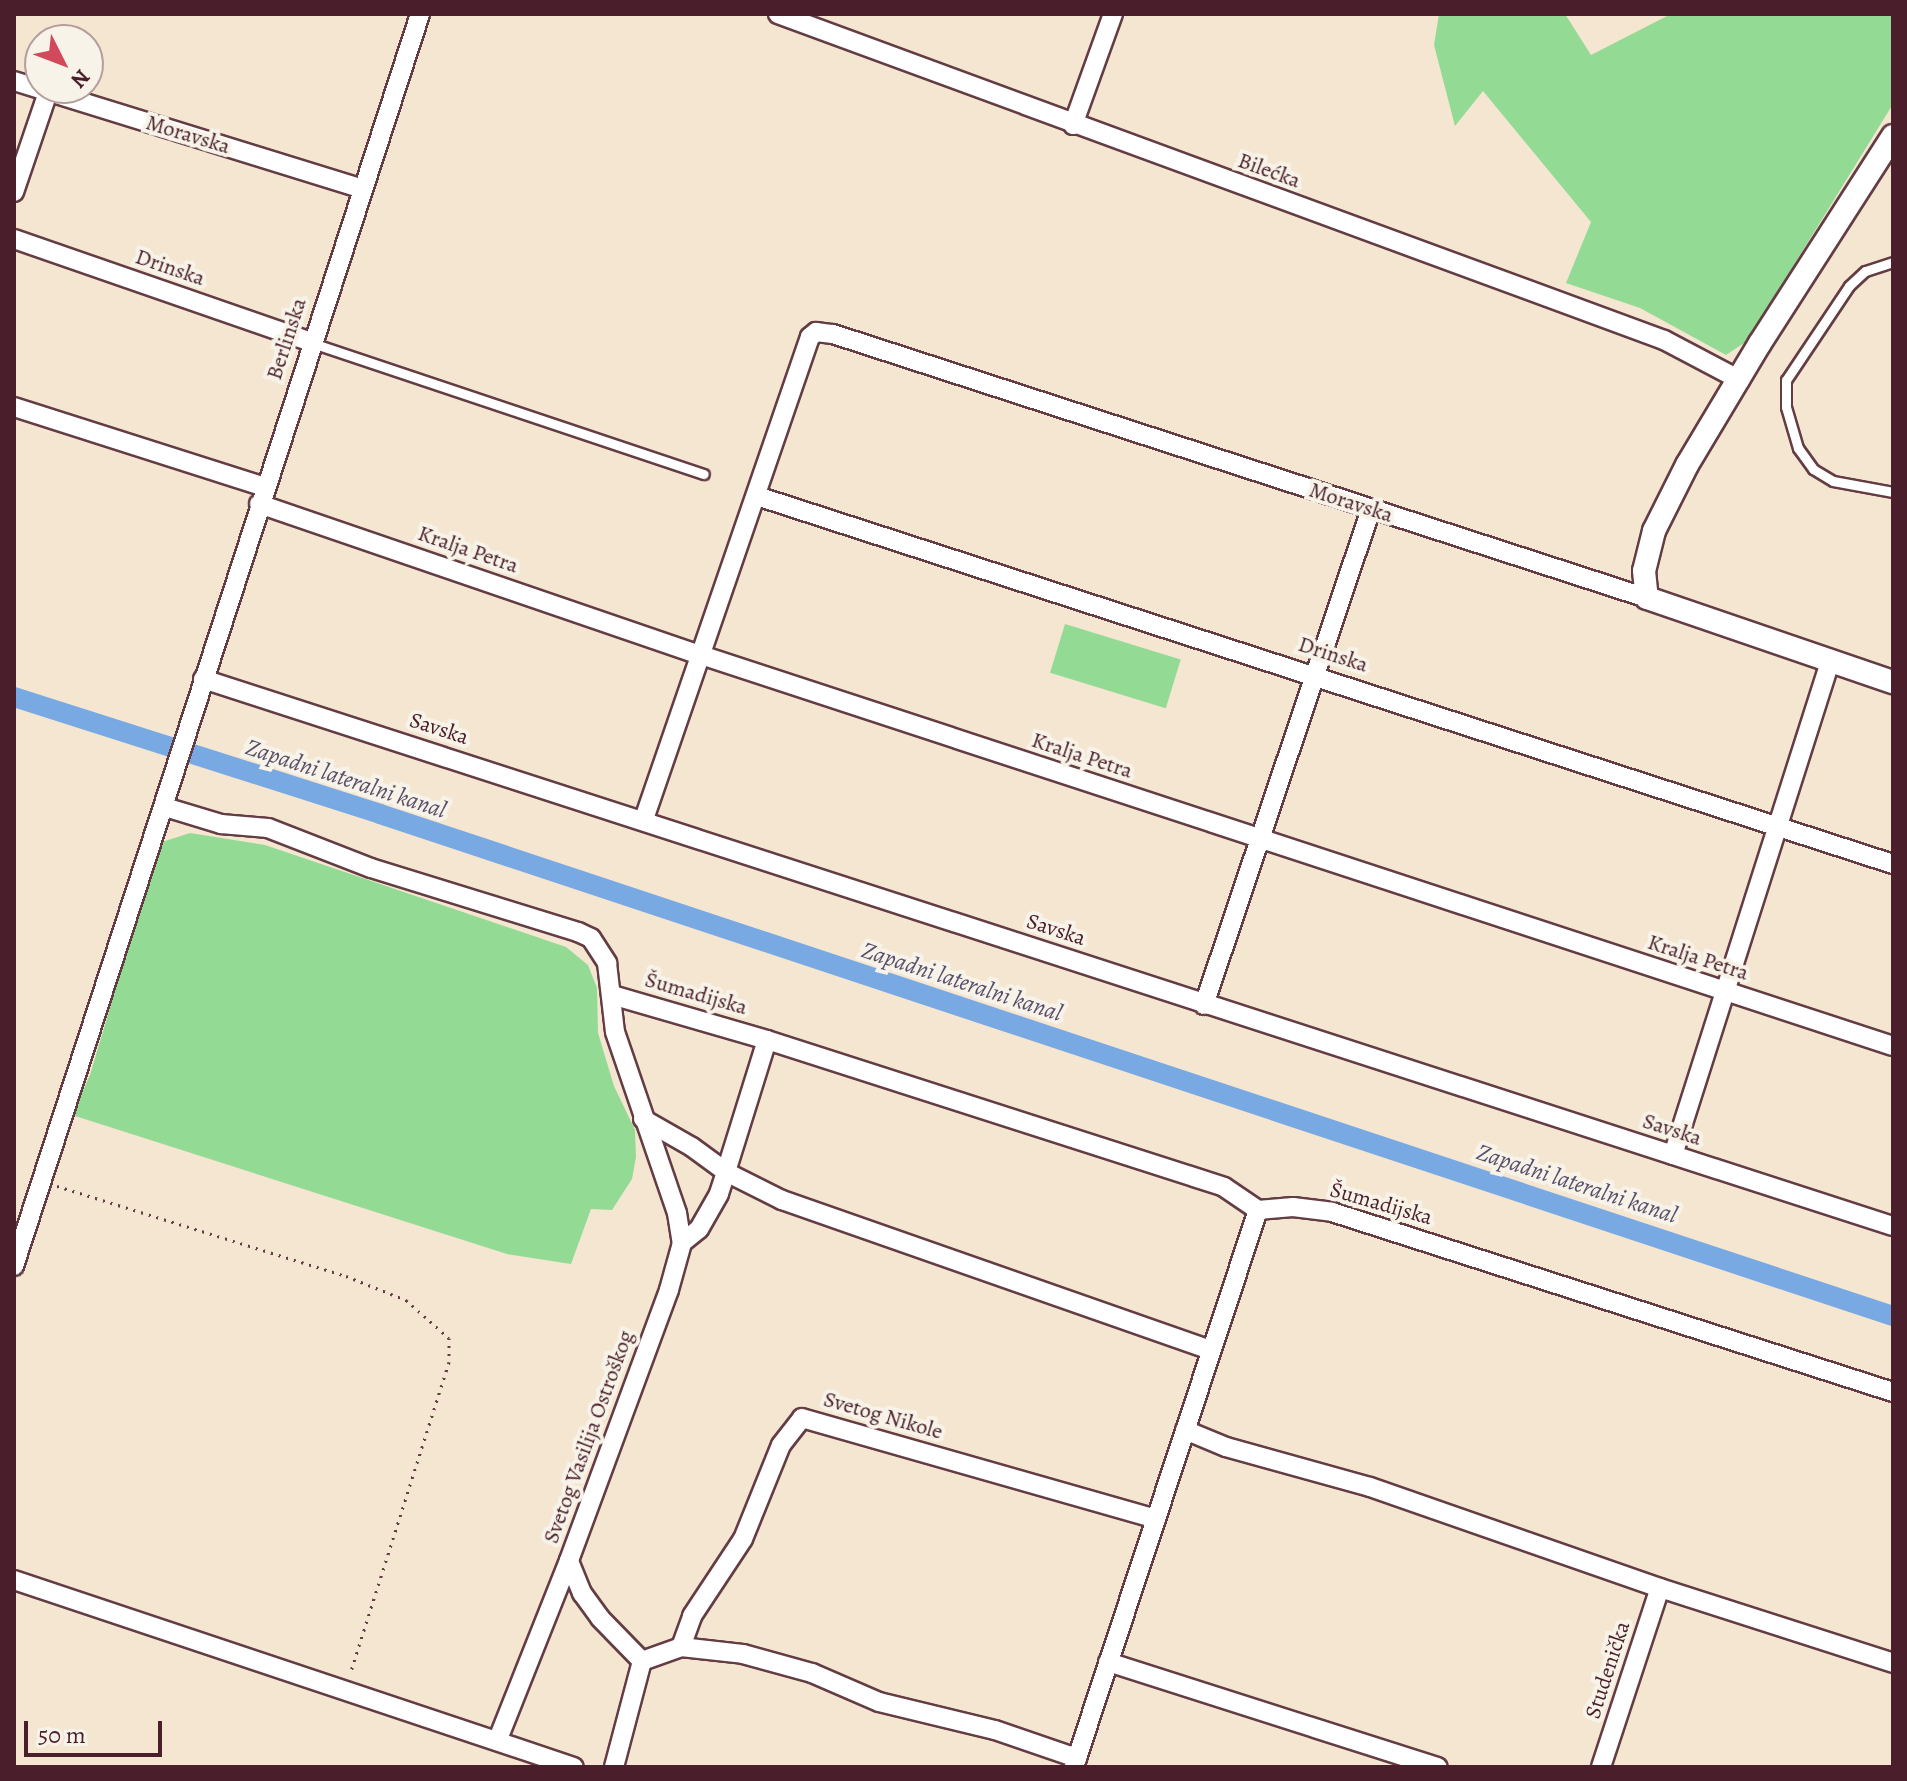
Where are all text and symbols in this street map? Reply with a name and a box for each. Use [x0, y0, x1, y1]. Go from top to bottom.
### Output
north arrow [24, 24, 104, 104]
text: N [64, 63, 97, 95]
street label: Moravska [143, 110, 233, 160]
street label: Bilećka [1234, 148, 1304, 194]
street label: Drinska [132, 244, 208, 292]
street label: Berlinska [261, 295, 313, 383]
street label: Moravska [1306, 477, 1396, 529]
street label: Kralja Petra [414, 521, 522, 579]
street label: Drinska [1295, 631, 1371, 679]
street label: Savska [406, 707, 472, 751]
street label: Kralja Petra [1028, 727, 1136, 785]
water label: Zapadni lateralni kanal [242, 733, 450, 825]
street label: Savska [1023, 908, 1089, 952]
street label: Kralja Petra [1644, 929, 1752, 987]
water label: Zapadni lateralni kanal [858, 936, 1066, 1028]
street label: Šumadijska [642, 967, 750, 1021]
street label: Savska [1639, 1108, 1705, 1152]
water label: Zapadni lateralni kanal [1473, 1138, 1681, 1230]
street label: Šumadijska [1327, 1177, 1435, 1231]
street label: Svetog Vasilija Ostroškog [538, 1327, 640, 1547]
street label: Svetog Nikole [820, 1386, 946, 1446]
street label: Studenička [1580, 1618, 1636, 1722]
scale bar [28, 1705, 166, 1755]
text: 50 m [38, 1719, 86, 1751]

